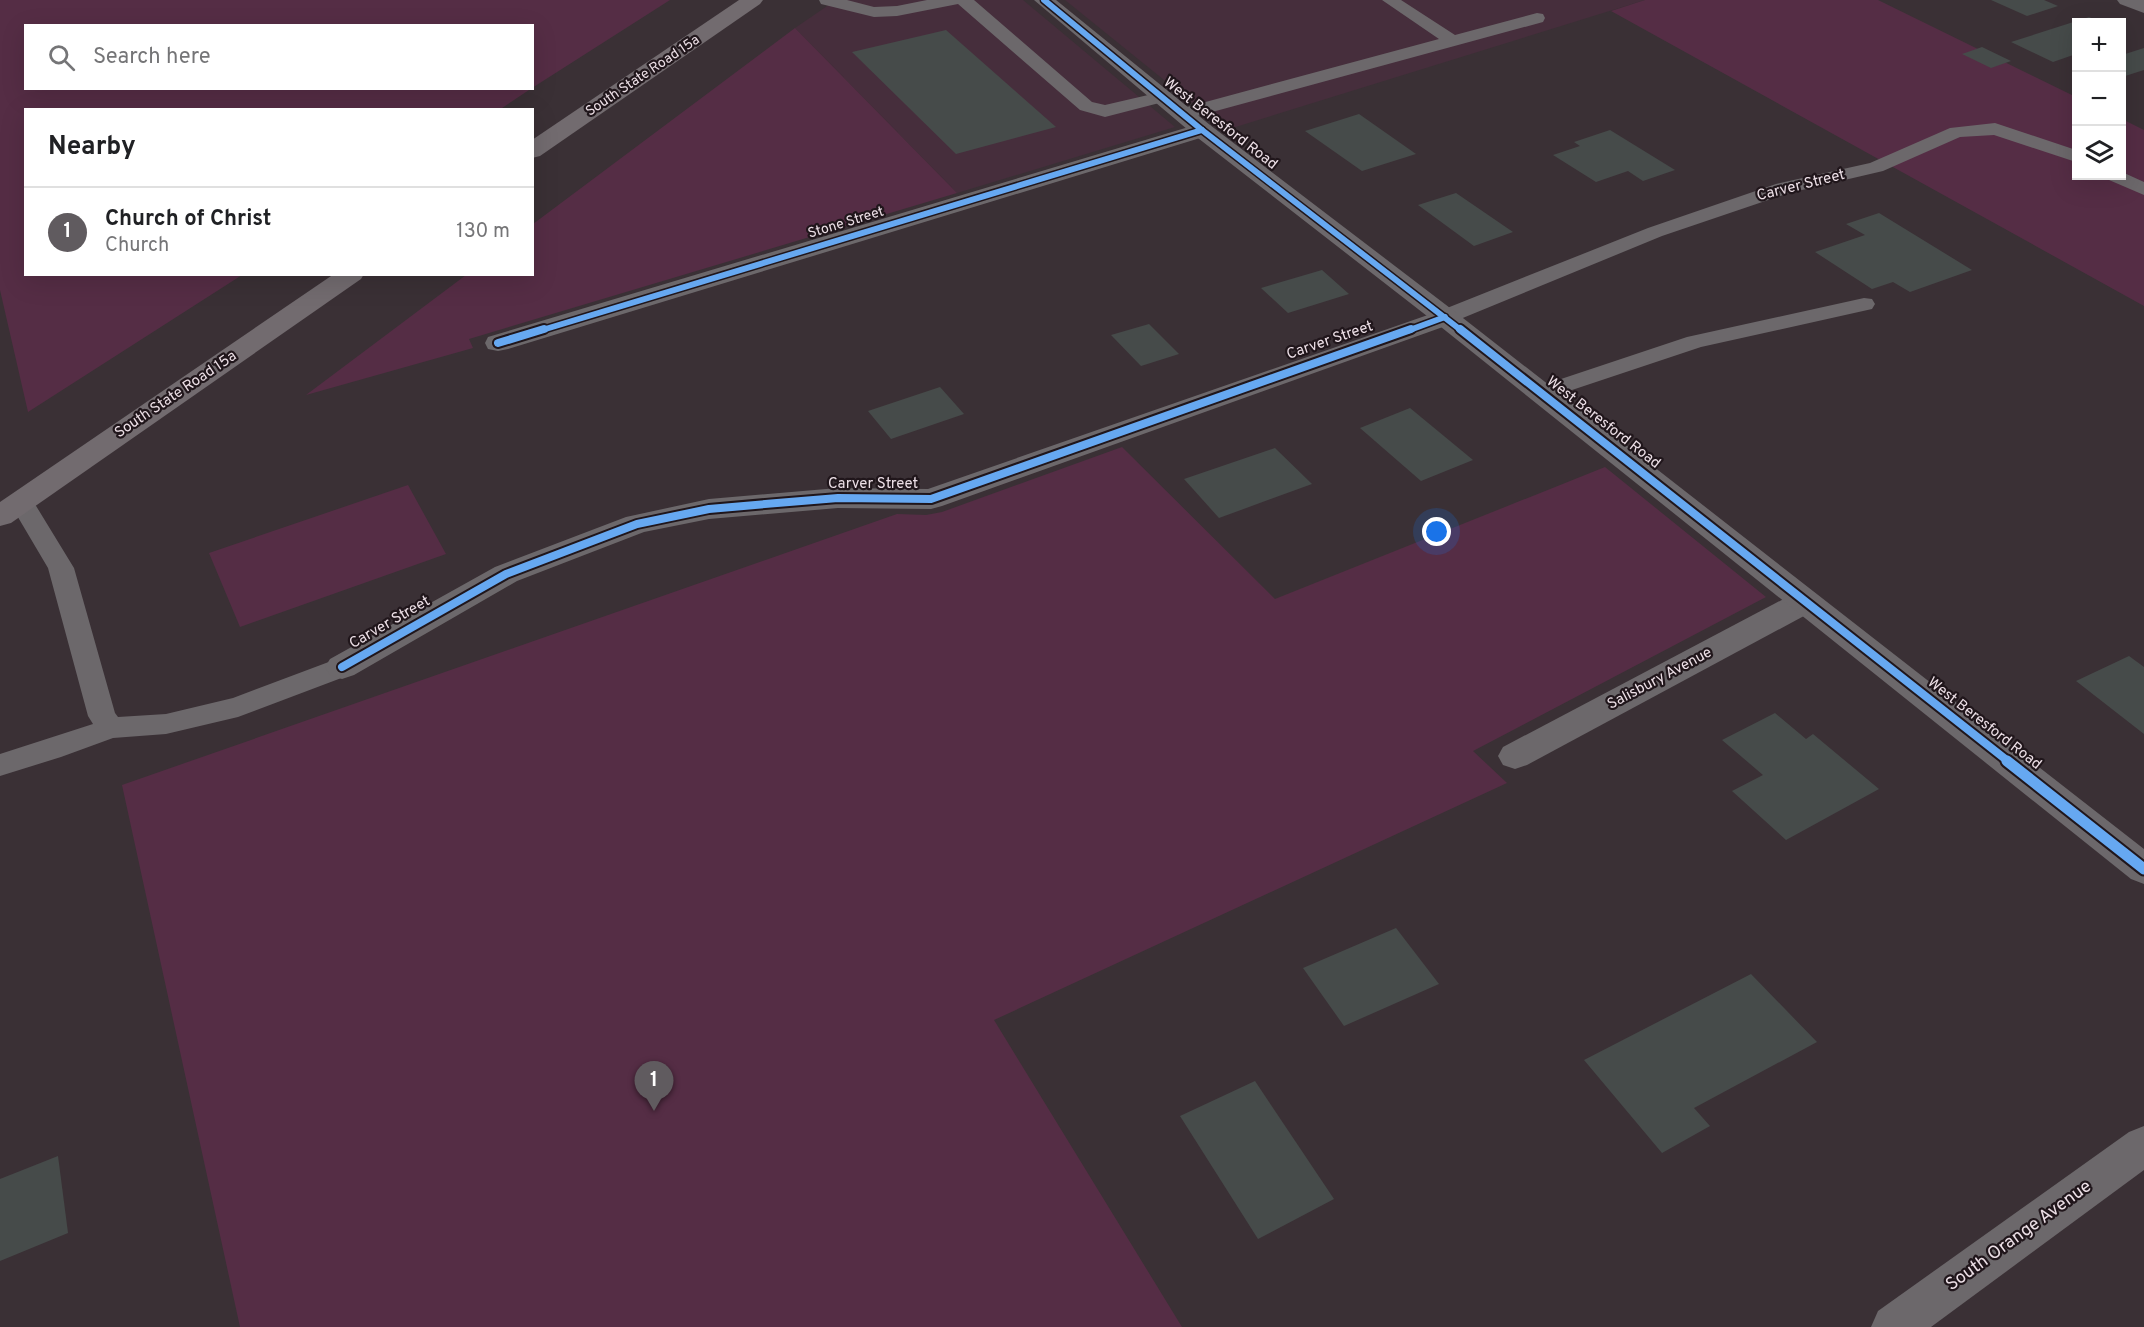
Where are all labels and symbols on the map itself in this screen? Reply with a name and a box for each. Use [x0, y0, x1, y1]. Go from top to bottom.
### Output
street label: South State Road 15a [583, 32, 703, 120]
street label: West Beresford Road [1159, 73, 1281, 175]
street label: Carver Street [1755, 166, 1847, 206]
street label: Stone Street [806, 203, 886, 243]
street label: Carver Street [1284, 317, 1376, 365]
street label: South State Road 15a [111, 347, 241, 443]
street label: West Beresford Road [1542, 372, 1664, 474]
street label: Carver Street [828, 475, 918, 494]
your location [1422, 517, 1451, 546]
street label: Carver Street [346, 592, 434, 654]
street label: Salisbury Avenue [1605, 643, 1715, 715]
street label: West Beresford Road [1923, 673, 2045, 775]
pin: 1 [634, 1062, 674, 1111]
street label: South Orange Avenue [1942, 1175, 2096, 1297]

